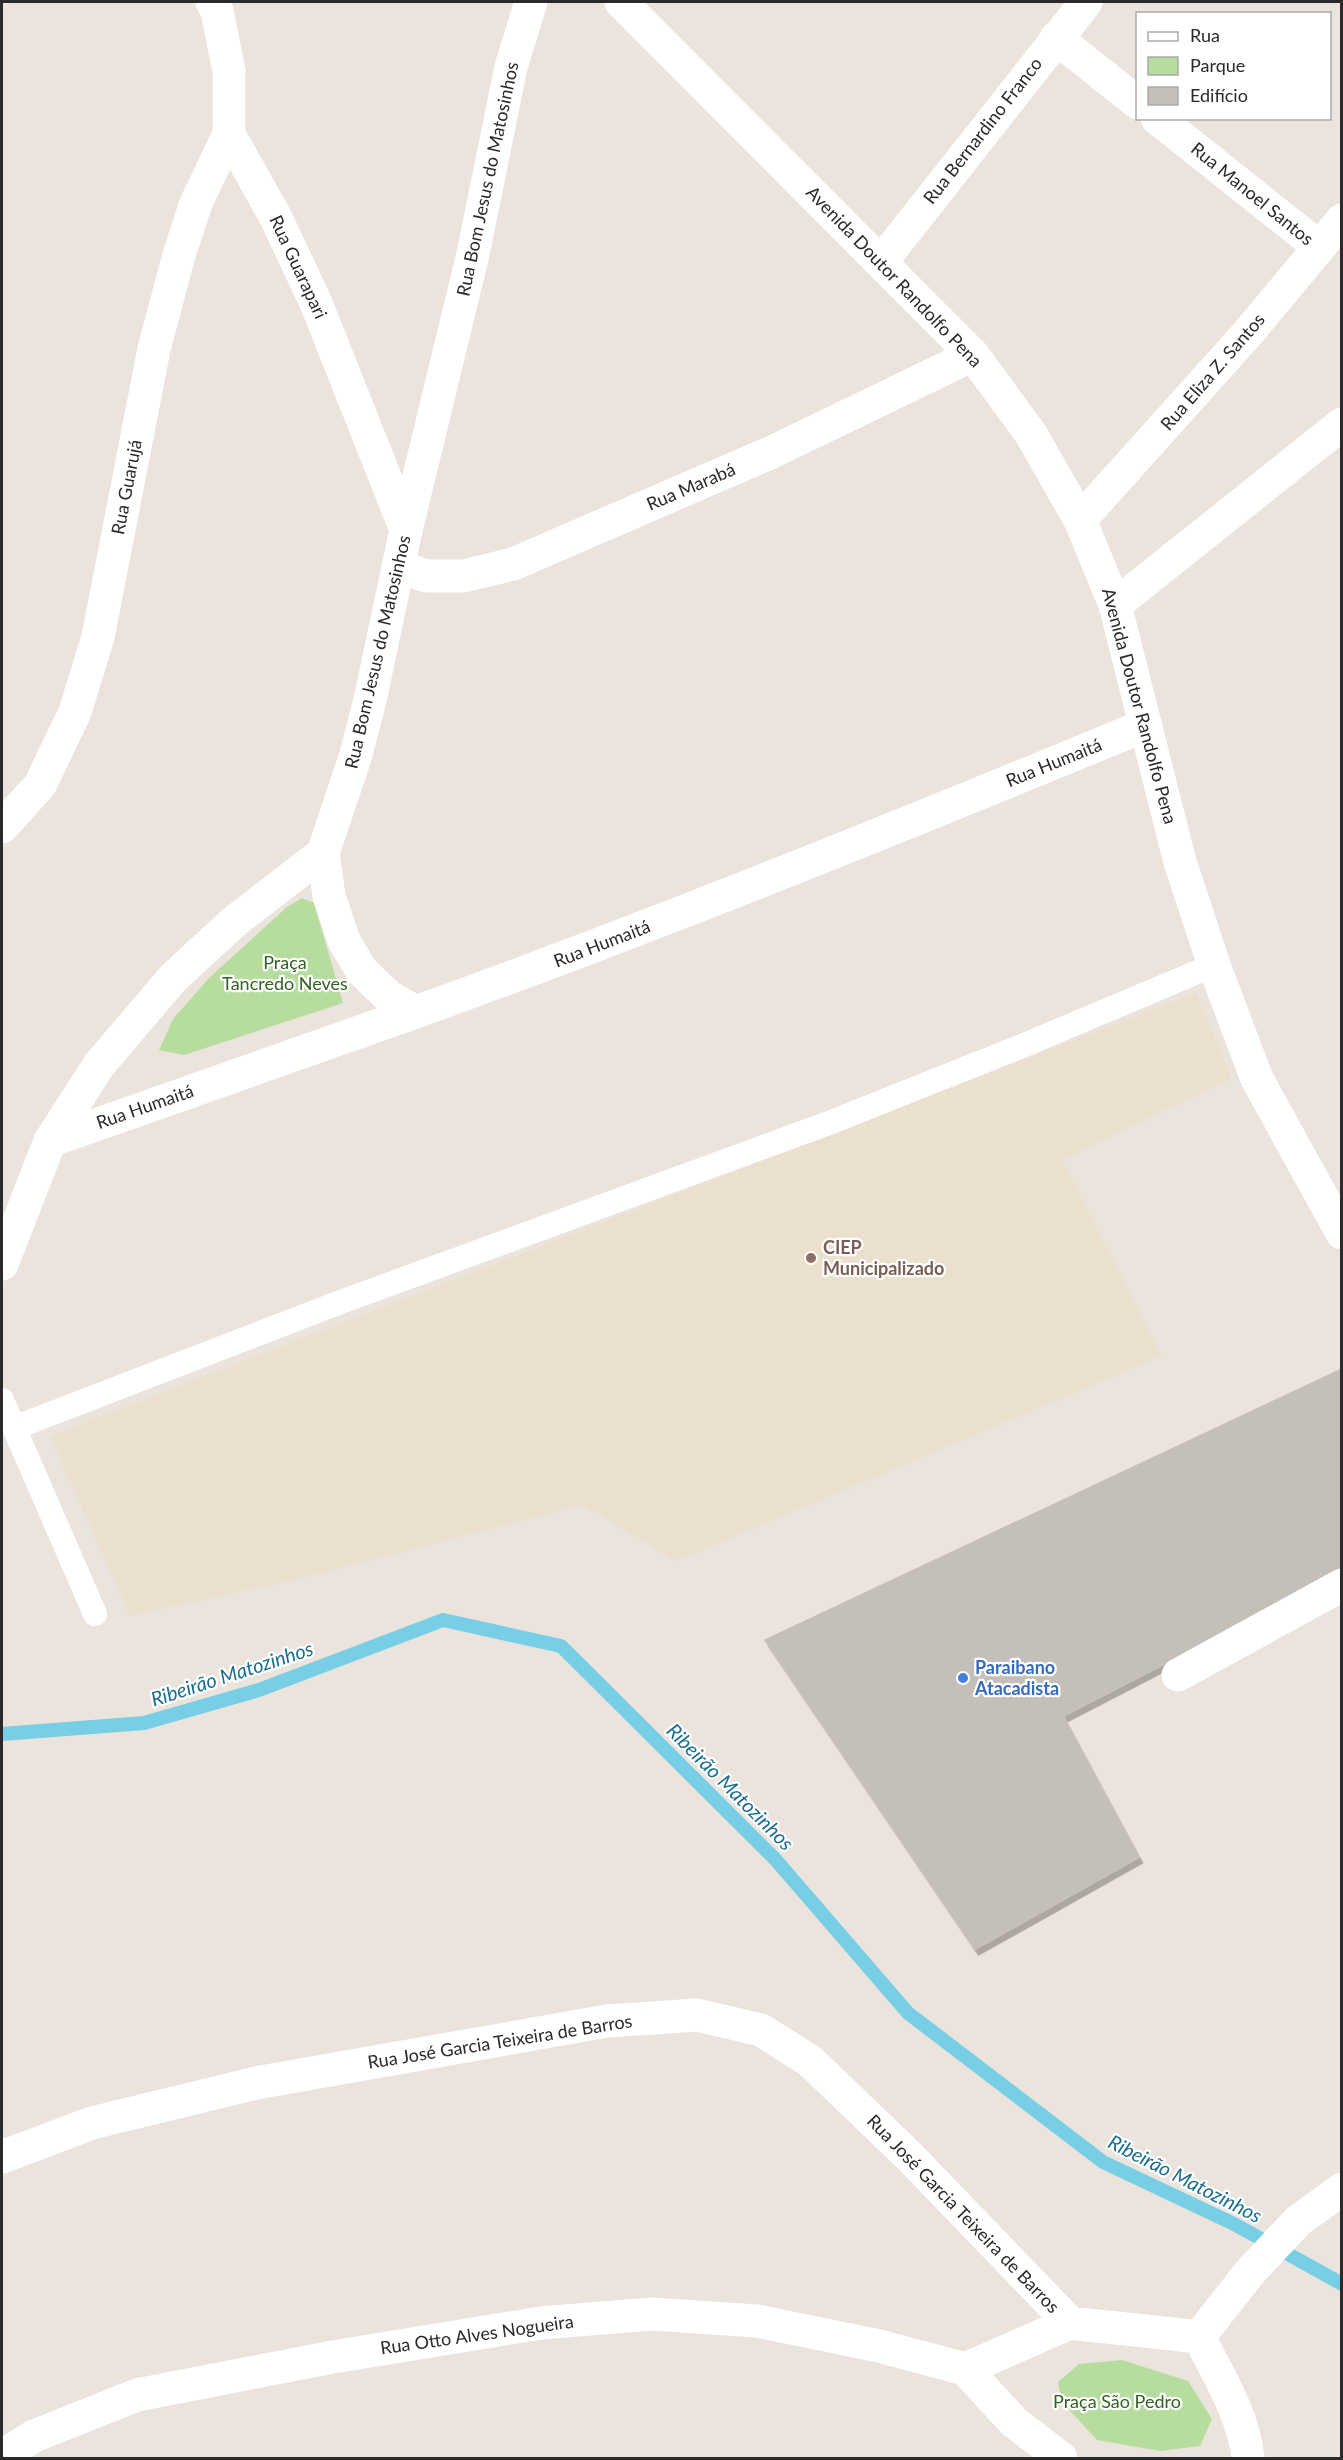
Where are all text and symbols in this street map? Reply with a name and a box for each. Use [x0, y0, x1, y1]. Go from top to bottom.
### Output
legend [1136, 12, 1331, 120]
text: Rua [1190, 24, 1220, 46]
street label: Rua Bernardino Franco [918, 53, 1046, 208]
text: Parque [1190, 54, 1245, 76]
street label: Rua Bom Jesus do Matosinhos [451, 59, 523, 298]
text: Edifício [1190, 84, 1248, 106]
street label: Rua Manoel Santos [1187, 137, 1319, 250]
street label: Avenida Doutor Randolfo Pena [802, 181, 987, 372]
street label: Rua Guarapari [265, 211, 332, 322]
street label: Rua Eliza Z. Santos [1155, 308, 1269, 434]
street label: Rua Guarujá [106, 437, 146, 536]
street label: Rua Marabá [643, 458, 738, 515]
street label: Rua Bom Jesus do Matosinhos [339, 533, 415, 771]
street label: Avenida Doutor Randolfo Pena [1098, 585, 1182, 826]
street label: Rua Humaitá [1002, 733, 1105, 791]
street label: Rua Humaitá [550, 915, 653, 972]
park label: Praça Tancredo Neves [222, 951, 348, 994]
street label: Rua Humaitá [93, 1079, 196, 1133]
place label: CIEP Municipalizado [823, 1236, 944, 1279]
marker: CIEP Municipalizado [804, 1251, 818, 1265]
water label: Ribeirão Matozinhos [147, 1635, 316, 1711]
place label: Paraibano Atacadista [974, 1656, 1059, 1699]
marker: Paraibano Atacadista [956, 1671, 970, 1685]
water label: Ribeirão Matozinhos [662, 1718, 799, 1855]
street label: Rua José Garcia Teixeira de Barros [366, 2009, 634, 2073]
street label: Rua José Garcia Teixeira de Barros [863, 2109, 1065, 2317]
water label: Ribeirão Matozinhos [1105, 2129, 1266, 2227]
street label: Rua Otto Alves Nogueira [379, 2310, 575, 2358]
park label: Praça São Pedro [1053, 2390, 1181, 2412]

